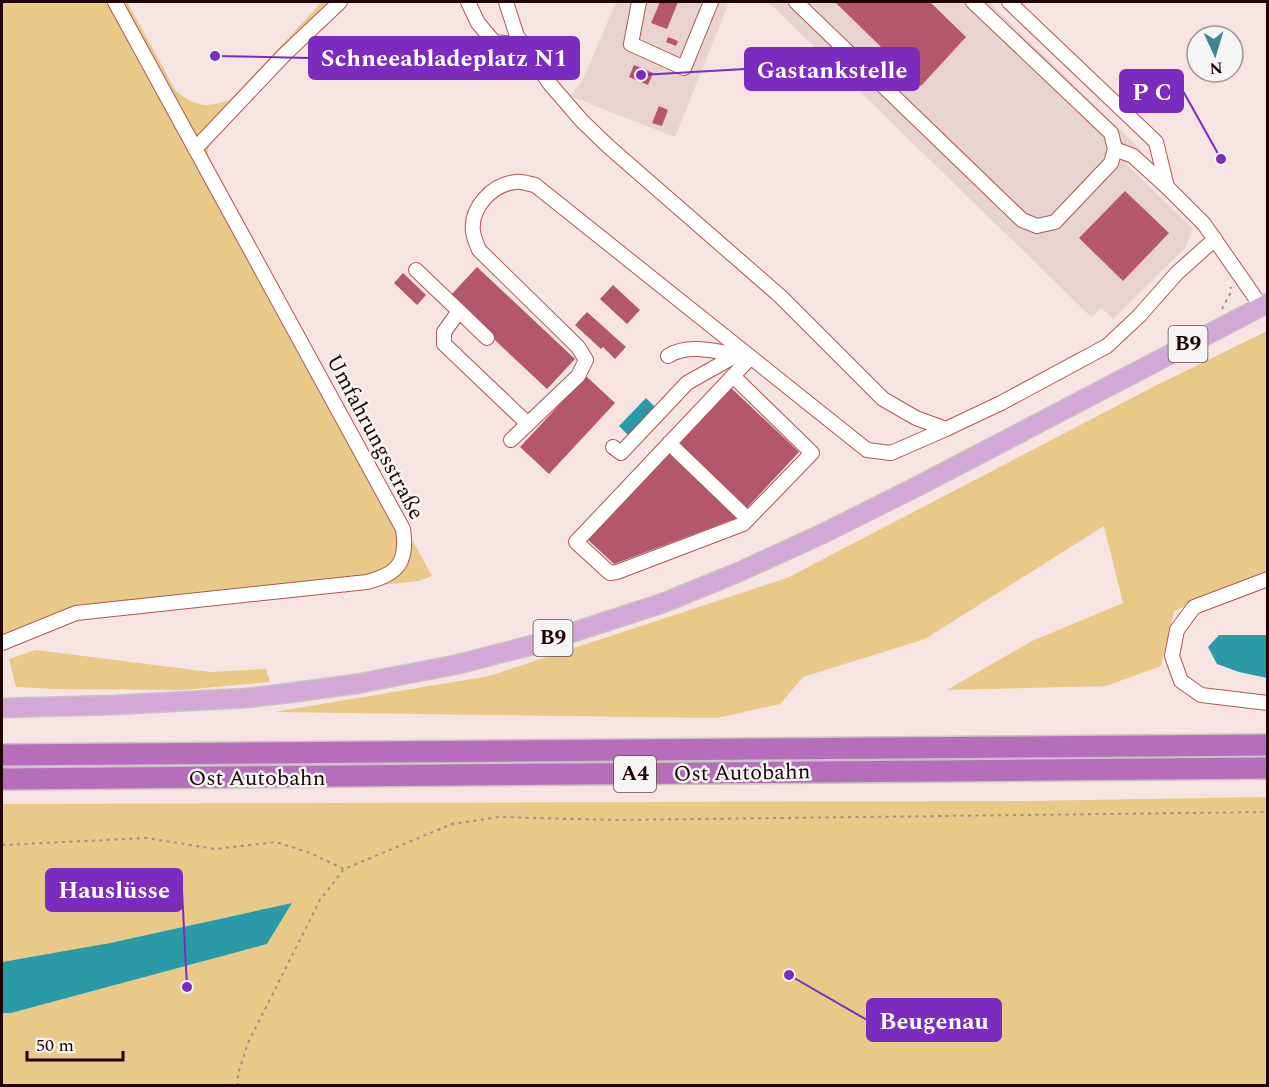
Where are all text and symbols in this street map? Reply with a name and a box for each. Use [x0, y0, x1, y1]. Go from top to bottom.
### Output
north arrow [1185, 24, 1245, 84]
callout: Schneeabladeplatz N1 [309, 37, 579, 79]
text: Schneeabladeplatz N1 [321, 41, 567, 77]
callout: Gastankstelle [745, 48, 919, 90]
text: Gastankstelle [757, 53, 907, 89]
text: N [1209, 56, 1223, 80]
callout: P C [1120, 70, 1183, 112]
text: P C [1132, 75, 1172, 111]
road number: B9 [1168, 326, 1208, 362]
street label: Umfahrungsstraße [317, 348, 433, 526]
road number: B9 [534, 620, 572, 656]
street label: Ost Autobahn [673, 755, 811, 791]
road number: A4 [614, 756, 656, 792]
street label: Ost Autobahn [189, 762, 325, 795]
callout: Hauslüsse [46, 869, 182, 911]
text: Hauslüsse [58, 873, 170, 909]
callout: Beugenau [867, 999, 1001, 1041]
text: Beugenau [879, 1004, 989, 1040]
scale bar [27, 1024, 123, 1062]
text: 50 m [36, 1032, 74, 1059]

